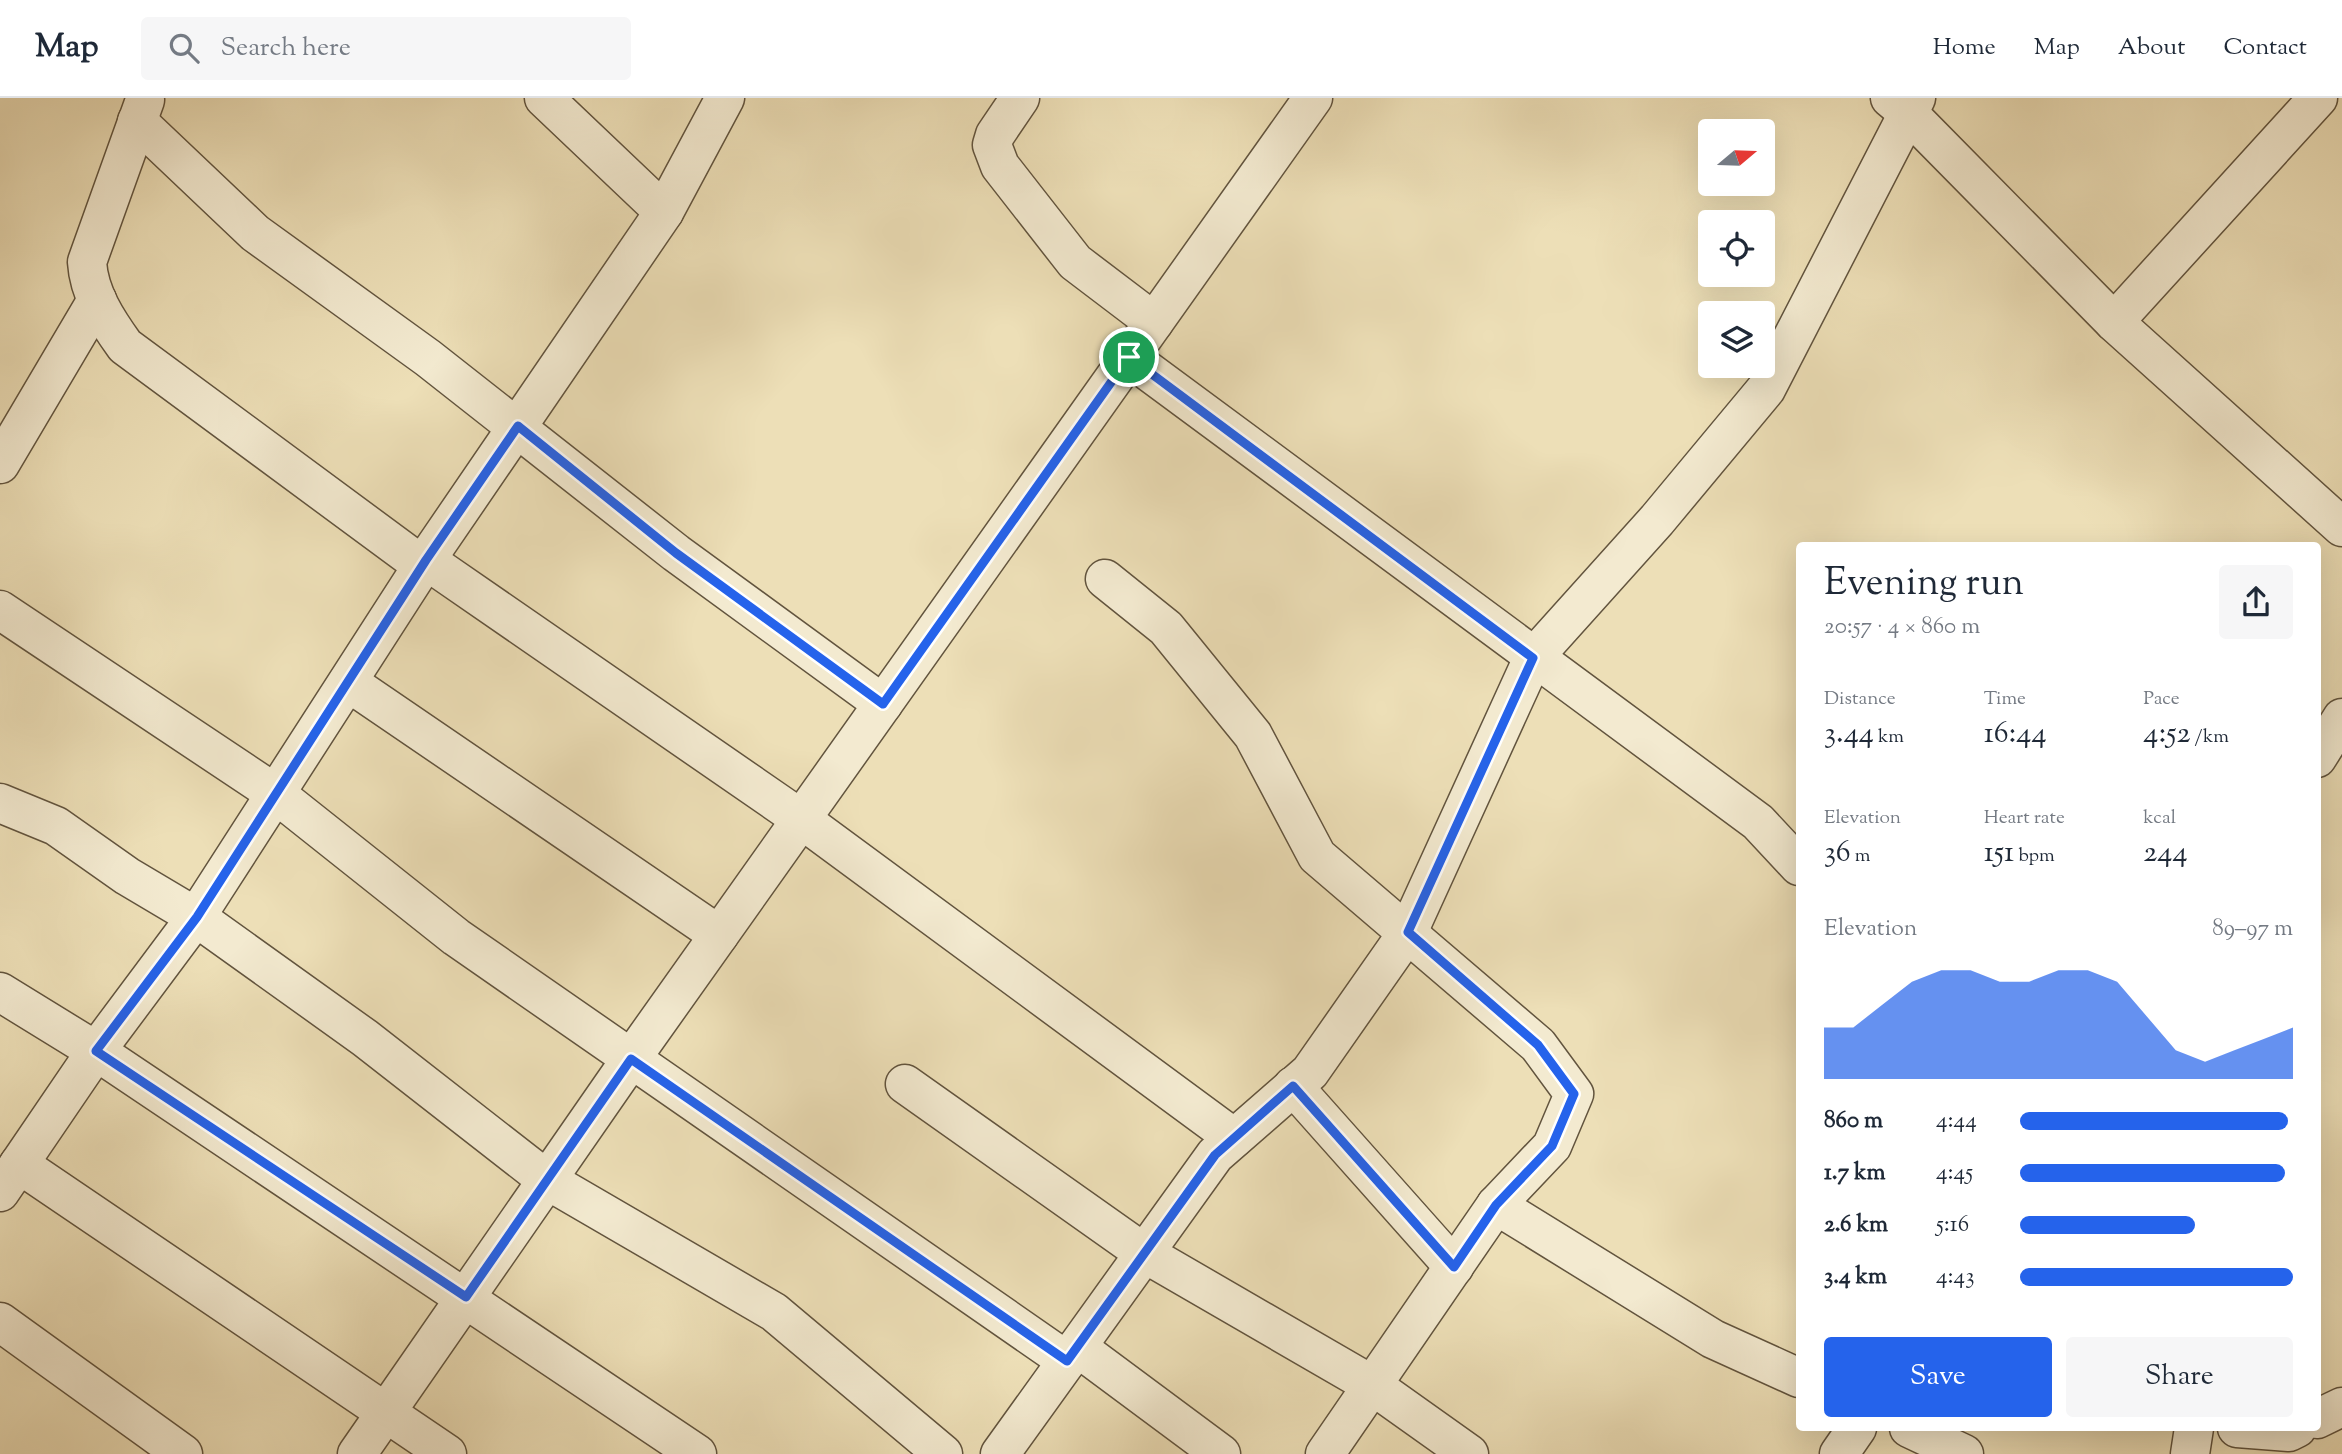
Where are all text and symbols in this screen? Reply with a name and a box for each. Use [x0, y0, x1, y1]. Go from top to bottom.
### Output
search box [141, 17, 631, 80]
text: Map [35, 24, 99, 72]
icon: search [165, 29, 203, 67]
text: Search here [221, 30, 351, 67]
text: Home [1933, 31, 1996, 65]
text: Map [2034, 31, 2080, 65]
text: About [2118, 31, 2185, 65]
text: Contact [2223, 31, 2307, 65]
north arrow [1698, 119, 1774, 196]
map controls [1698, 119, 1775, 378]
button: locate [1698, 210, 1775, 287]
button: layers [1698, 301, 1775, 378]
pin [1099, 327, 1159, 387]
icon: arrive [1110, 338, 1148, 376]
text: Evening run [1824, 558, 2024, 612]
button: share [2219, 565, 2293, 639]
text: 20:57 · 4 × 860 m [1824, 611, 1980, 644]
text: Distance [1824, 686, 1896, 713]
text: Time [1984, 686, 2026, 713]
text: Pace [2143, 686, 2180, 713]
text: 3.44 [1824, 713, 1874, 756]
text: 16:44 [1984, 713, 2047, 756]
text: 4:52 [2143, 713, 2191, 756]
text: km [1874, 724, 1904, 751]
text: /km [2191, 724, 2229, 751]
text: Elevation [1824, 805, 1901, 832]
text: Heart rate [1984, 805, 2065, 832]
text: kcal [2143, 805, 2176, 832]
text: 36 [1824, 832, 1851, 875]
text: 151 [1984, 832, 2014, 875]
text: 244 [2143, 832, 2188, 875]
text: m [1851, 843, 1871, 870]
text: bpm [2014, 843, 2055, 870]
text: Elevation [1824, 913, 1917, 946]
text: 89–97 m [2212, 913, 2293, 946]
text: 860 m [1824, 1105, 1883, 1138]
text: 4:44 [1936, 1105, 1977, 1138]
text: 1.7 km [1824, 1157, 1886, 1190]
text: 4:45 [1936, 1157, 1973, 1190]
text: 2.6 km [1824, 1209, 1888, 1242]
text: 5:16 [1936, 1209, 1969, 1242]
text: 3.4 km [1824, 1261, 1887, 1294]
text: 4:43 [1936, 1261, 1974, 1294]
button: Save [1824, 1337, 2052, 1417]
button: Share [2066, 1337, 2293, 1417]

